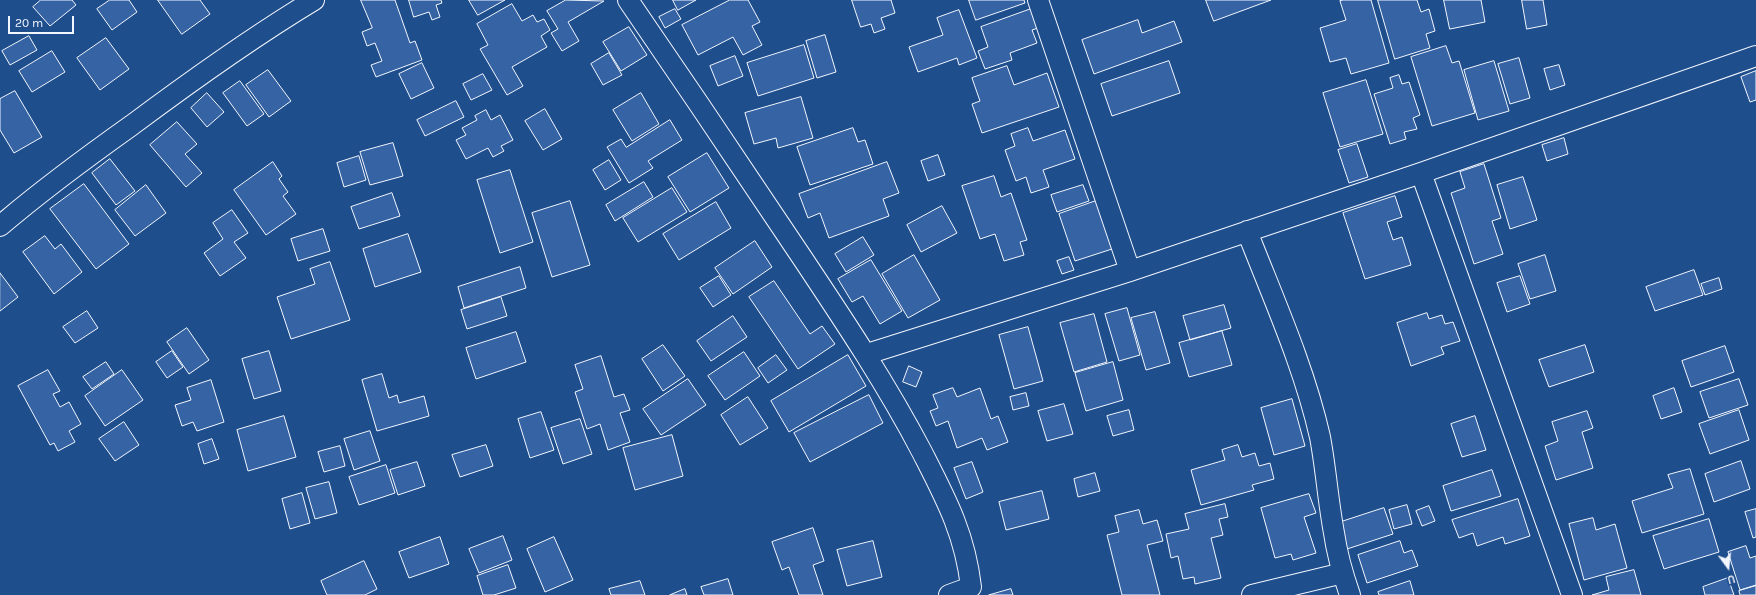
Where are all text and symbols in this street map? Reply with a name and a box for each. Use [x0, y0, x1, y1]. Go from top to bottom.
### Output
scale bar [10, 8, 76, 34]
text: 20 m [15, 16, 43, 30]
north arrow [1708, 547, 1748, 587]
text: U [1726, 572, 1737, 586]

